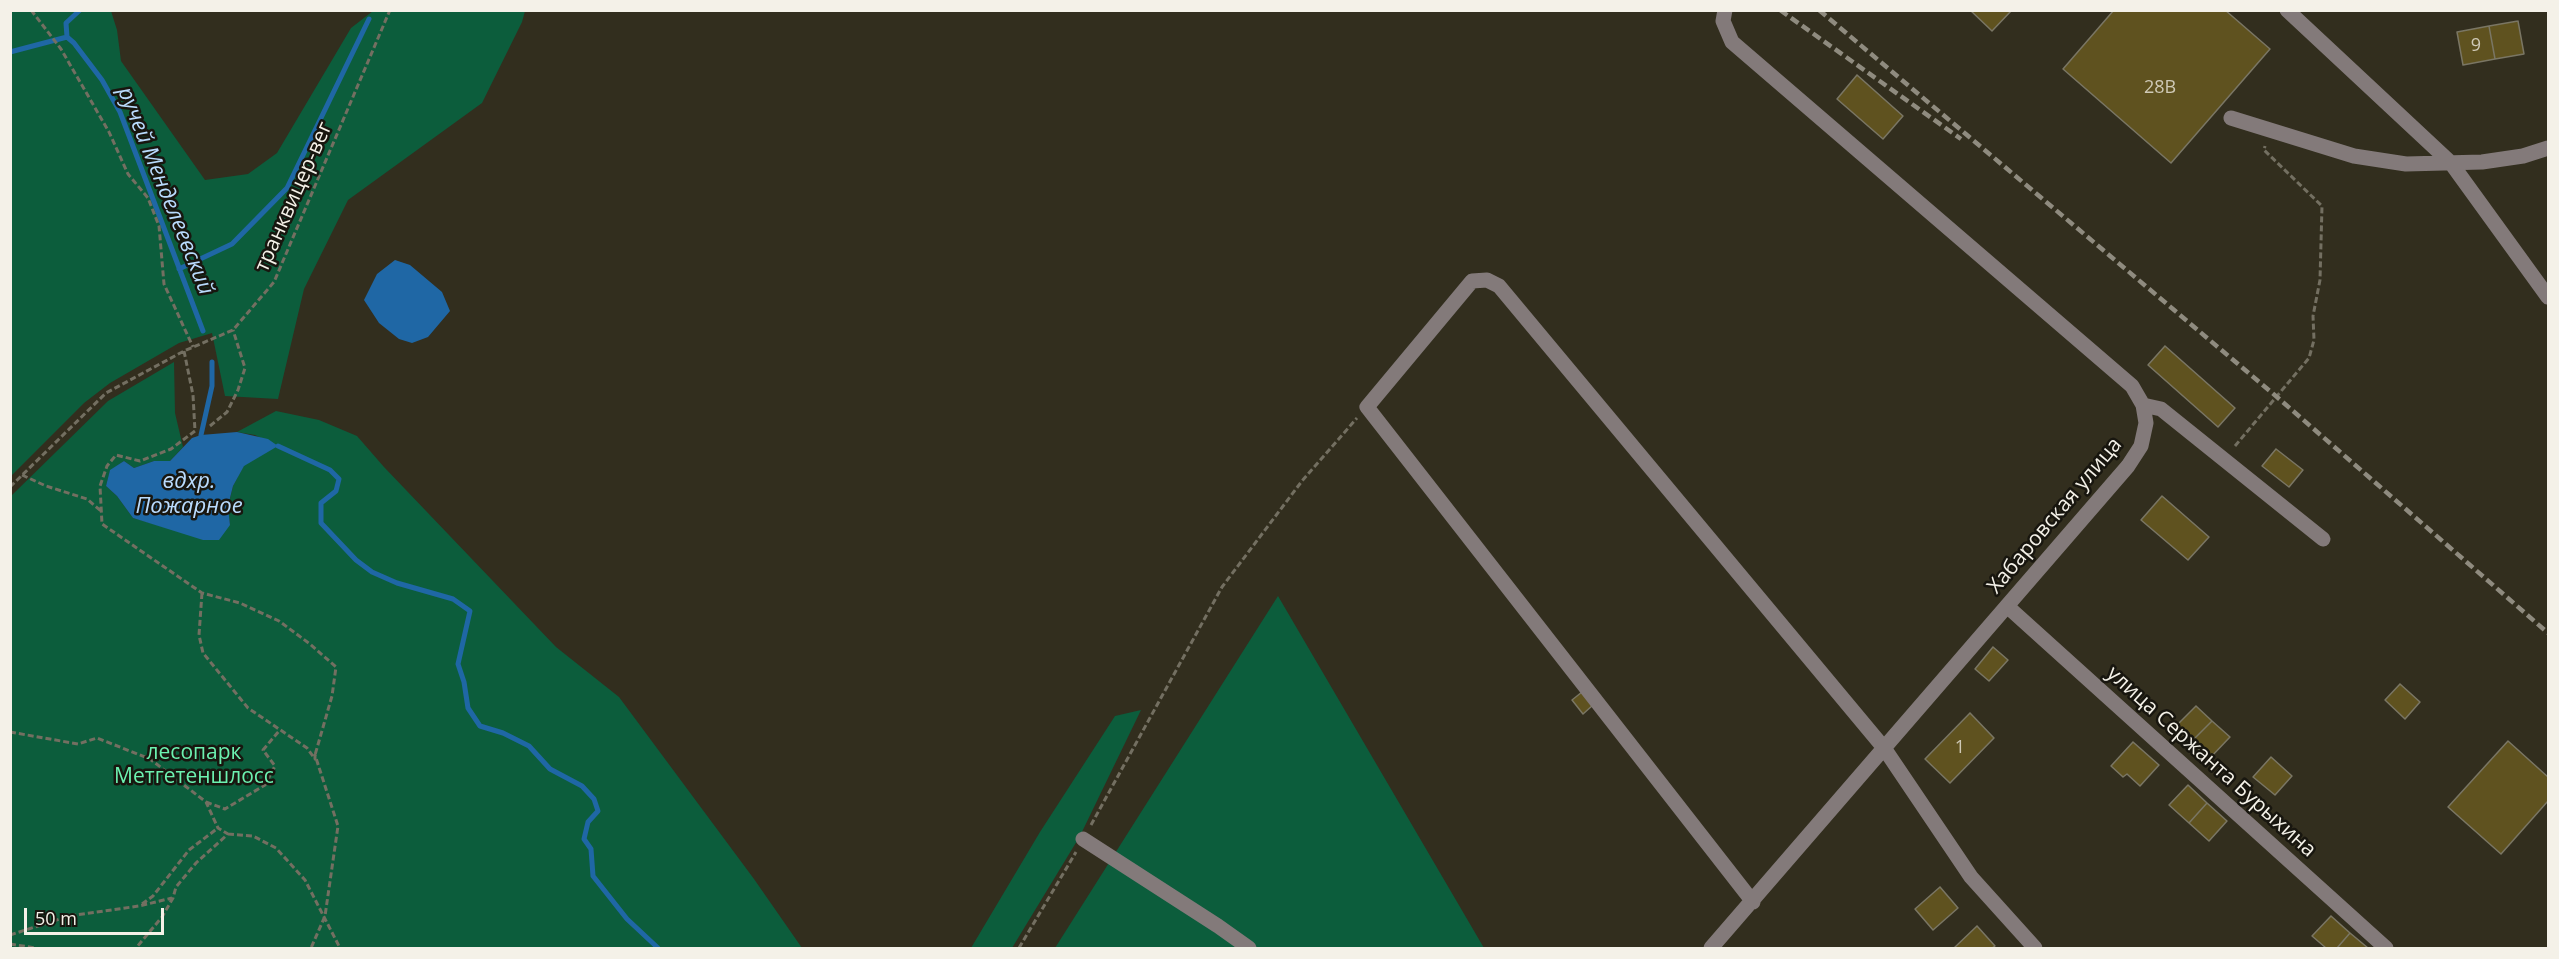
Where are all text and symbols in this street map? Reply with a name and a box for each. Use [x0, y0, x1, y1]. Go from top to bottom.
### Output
house number: 9 [2471, 35, 2481, 57]
house number: 28В [2144, 77, 2176, 99]
water label: ручей Менделеевский [111, 83, 219, 299]
street label: транквицер-вег [250, 118, 338, 276]
street label: Хабаровская улица [1982, 433, 2128, 599]
water label: вдхр. Пожарное [135, 469, 243, 520]
street label: улица Сержанта Бурыхина [2101, 661, 2321, 863]
house number: 1 [1955, 737, 1965, 759]
park label: лесопарк Метгетеншлосс [114, 740, 274, 790]
scale bar [27, 896, 166, 934]
text: 50 m [35, 906, 77, 930]

